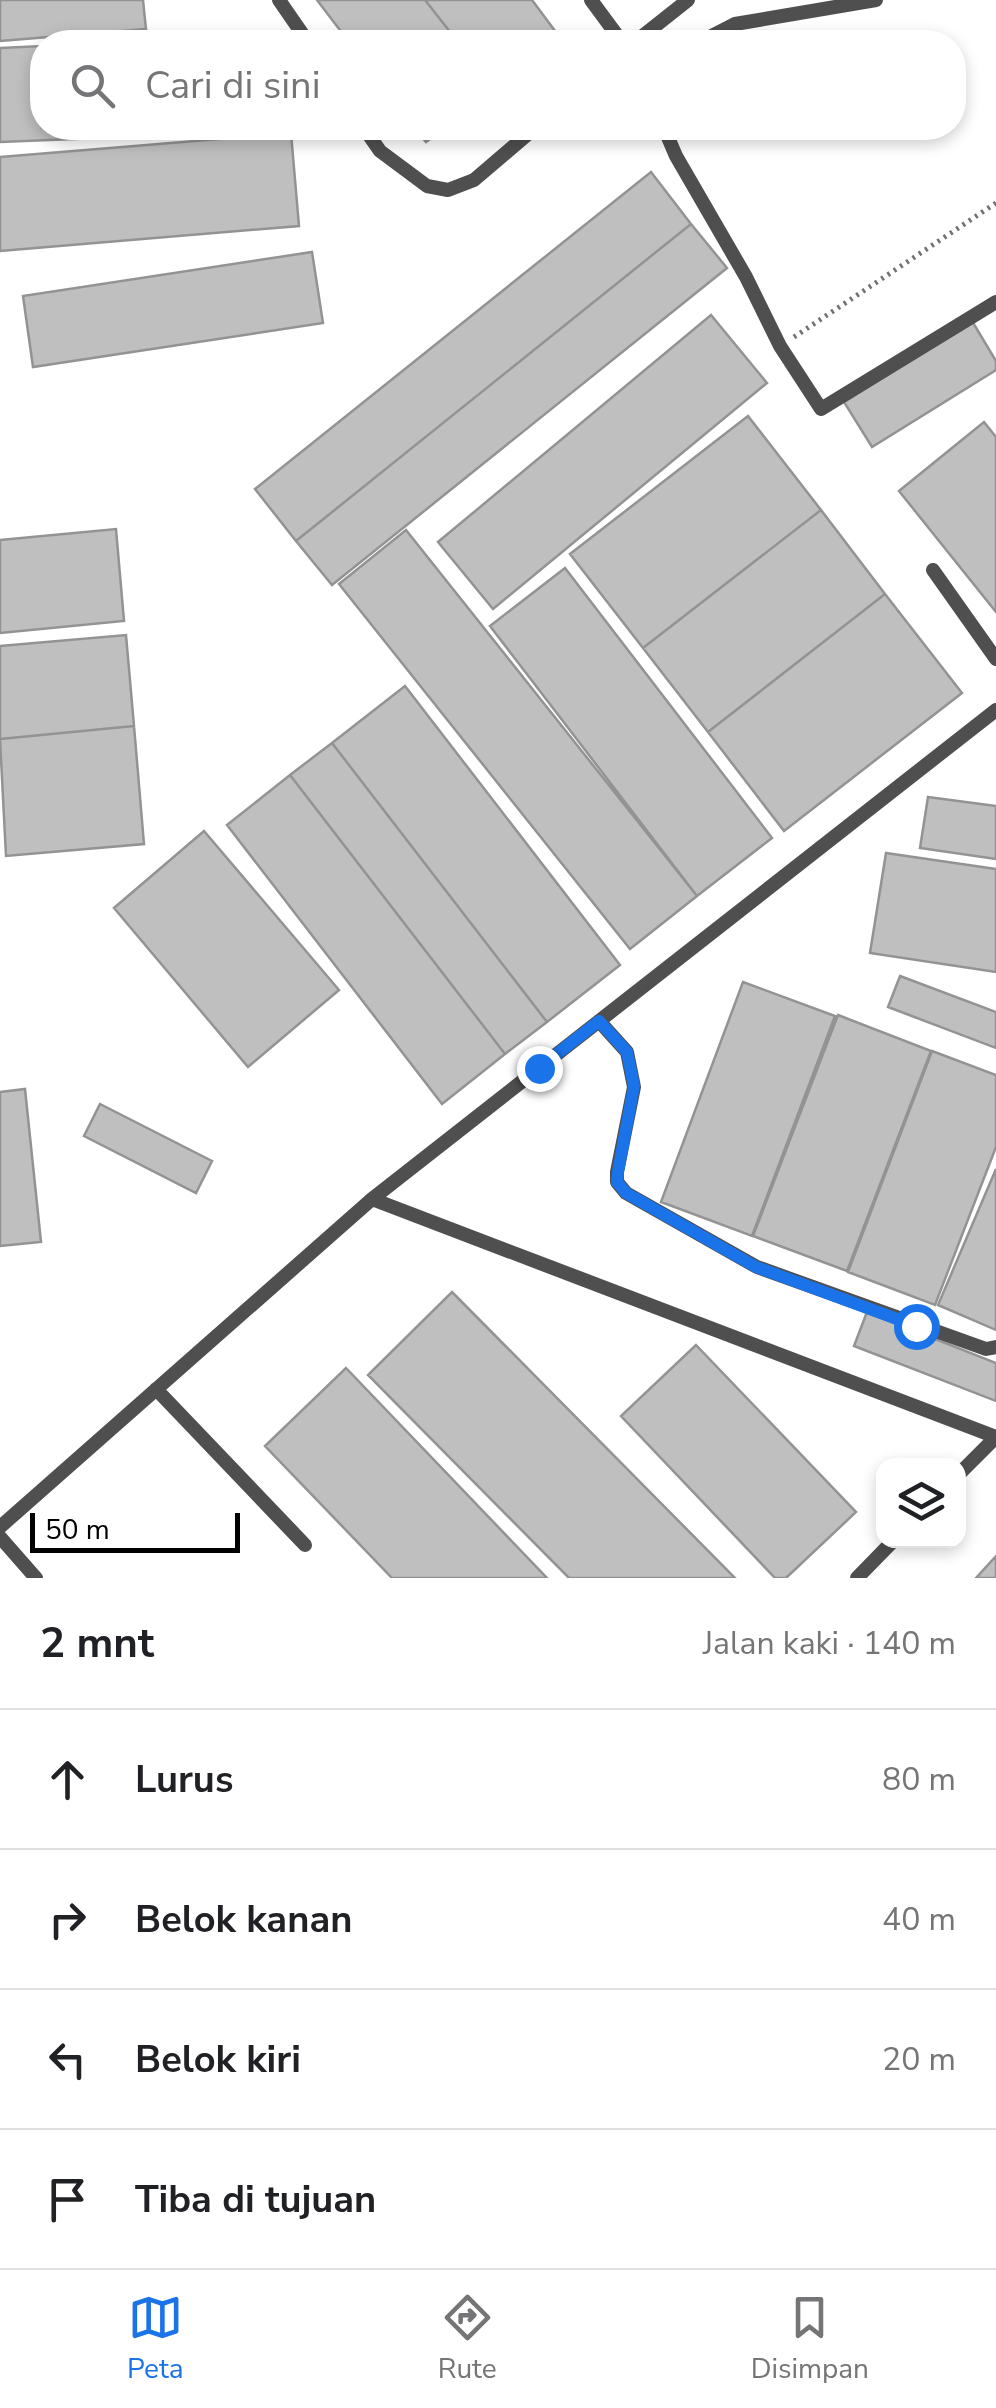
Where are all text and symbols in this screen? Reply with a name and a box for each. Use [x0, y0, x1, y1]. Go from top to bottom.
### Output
search box [30, 30, 966, 140]
icon: search [65, 58, 120, 113]
text: Cari di sini [145, 60, 321, 111]
route end [517, 1046, 563, 1092]
route start [894, 1304, 940, 1350]
map controls [876, 1458, 966, 1548]
button: layers [876, 1458, 966, 1548]
scale bar [30, 1508, 240, 1552]
text: 50 m [45, 1511, 110, 1549]
text: 2 mnt [40, 1615, 154, 1672]
text: Jalan kaki · 140 m [703, 1622, 956, 1665]
icon: ahead [40, 1752, 95, 1807]
text: Lurus [135, 1754, 233, 1805]
text: 80 m [882, 1758, 956, 1801]
icon: right [40, 1892, 95, 1947]
text: Belok kanan [135, 1894, 352, 1945]
text: 40 m [882, 1898, 956, 1941]
icon: left [40, 2032, 95, 2087]
text: Belok kiri [135, 2034, 301, 2085]
text: 20 m [882, 2038, 956, 2081]
icon: arrive [40, 2172, 95, 2227]
text: Tiba di tujuan [135, 2174, 376, 2225]
tab: Peta [127, 2290, 184, 2388]
tab: Rute [438, 2290, 497, 2388]
tab: Disimpan [751, 2290, 869, 2388]

